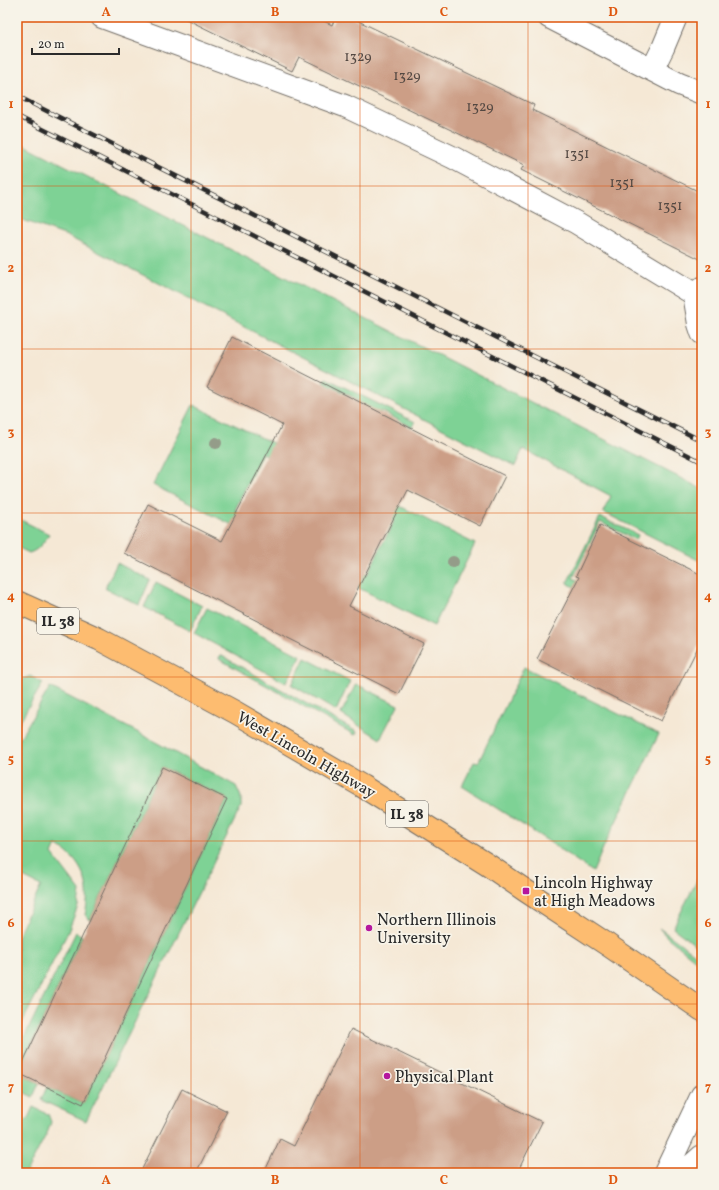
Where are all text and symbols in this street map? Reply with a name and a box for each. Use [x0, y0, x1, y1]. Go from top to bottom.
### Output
text: A [101, 4, 111, 22]
text: B [271, 4, 280, 22]
text: C [440, 4, 448, 22]
text: D [608, 4, 618, 22]
scale bar [32, 30, 119, 56]
text: 20 m [38, 37, 65, 53]
house number: 1329 [344, 48, 372, 67]
house number: 1329 [393, 67, 421, 86]
text: 1 [8, 96, 14, 114]
text: 1 [705, 96, 711, 114]
house number: 1329 [466, 98, 494, 117]
house number: 1351 [565, 145, 589, 164]
house number: 1351 [610, 174, 634, 193]
house number: 1351 [658, 197, 682, 216]
text: 2 [8, 260, 15, 278]
text: 2 [705, 260, 712, 278]
text: 3 [8, 424, 15, 442]
text: 3 [705, 424, 712, 442]
text: 4 [7, 588, 15, 606]
text: 4 [704, 588, 712, 606]
road number: IL 38 [37, 608, 79, 634]
street label: West Lincoln Highway [233, 707, 380, 805]
text: 5 [8, 751, 14, 769]
text: 5 [705, 751, 711, 769]
road number: IL 38 [386, 801, 428, 827]
place label: Lincoln Highway at High Meadows [534, 873, 655, 913]
marker: Lincoln Highway at High Meadows [521, 886, 531, 896]
place label: Northern Illinois University [377, 910, 496, 950]
text: 6 [7, 915, 15, 933]
text: 6 [704, 915, 712, 933]
marker: Northern Illinois University [364, 923, 374, 933]
place label: Physical Plant [395, 1067, 494, 1089]
marker: Physical Plant [382, 1071, 392, 1081]
text: 7 [8, 1079, 14, 1097]
text: 7 [705, 1079, 711, 1097]
text: A [101, 1172, 111, 1190]
text: B [271, 1172, 280, 1190]
text: C [440, 1172, 448, 1190]
text: D [608, 1172, 618, 1190]

